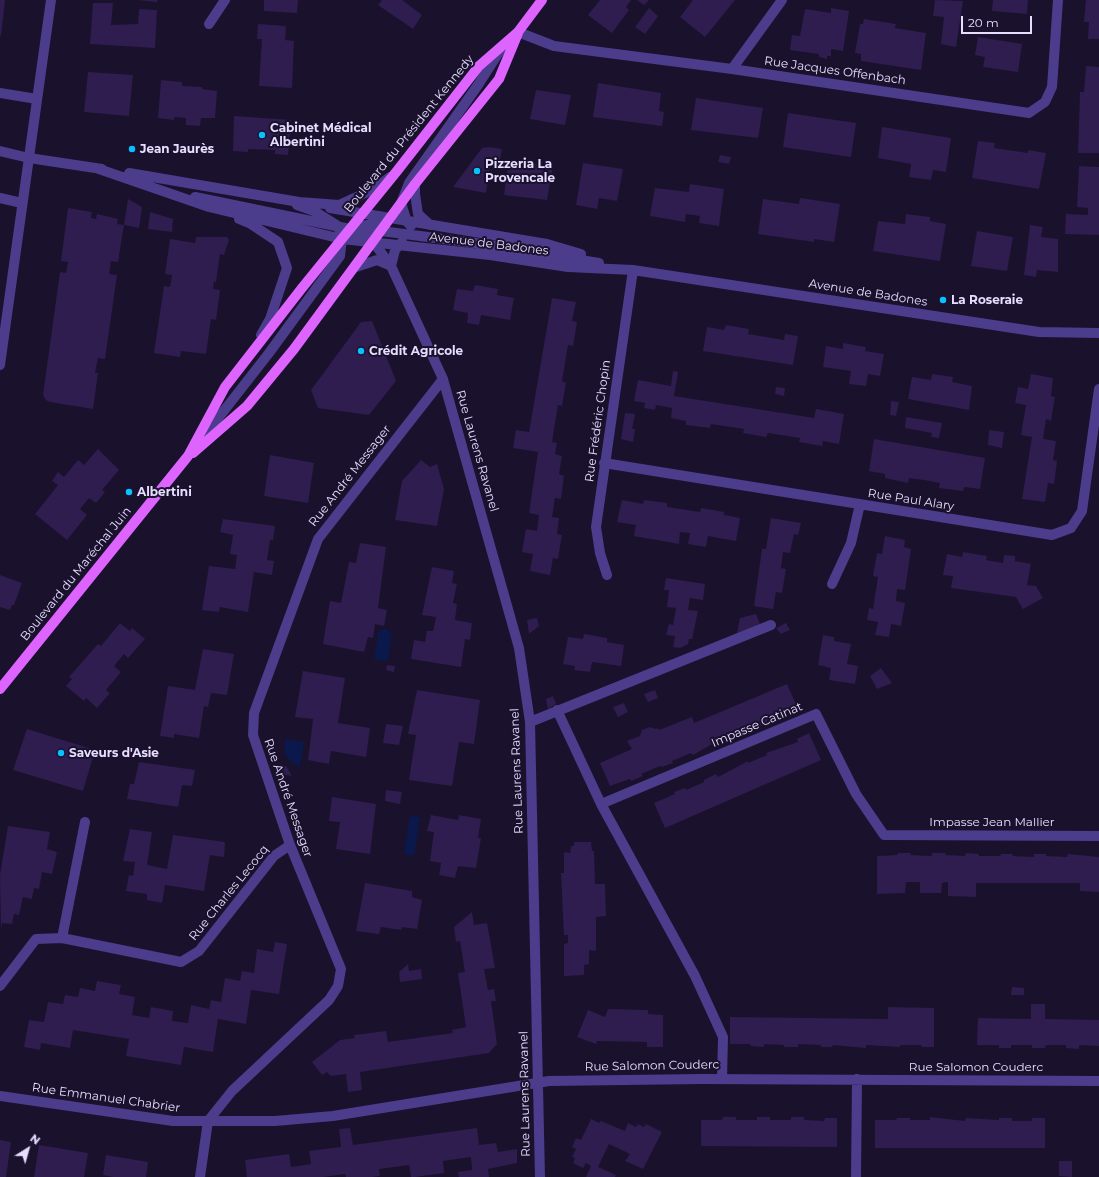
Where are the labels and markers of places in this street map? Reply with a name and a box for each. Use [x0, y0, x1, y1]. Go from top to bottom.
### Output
place label: Cabinet Médical Albertini [270, 121, 372, 149]
marker: Cabinet Médical Albertini [257, 130, 267, 140]
place label: Jean Jaurès [140, 142, 214, 156]
marker: Jean Jaurès [127, 144, 137, 154]
place label: Pizzeria La Provencale [485, 157, 555, 185]
marker: Pizzeria La Provencale [472, 166, 482, 176]
place label: La Roseraie [951, 293, 1023, 307]
marker: La Roseraie [938, 295, 948, 305]
place label: Crédit Agricole [369, 344, 463, 358]
marker: Crédit Agricole [356, 346, 366, 356]
place label: Albertini [137, 485, 192, 499]
marker: Albertini [124, 487, 134, 497]
place label: Saveurs d'Asie [69, 746, 159, 760]
marker: Saveurs d'Asie [56, 748, 66, 758]

